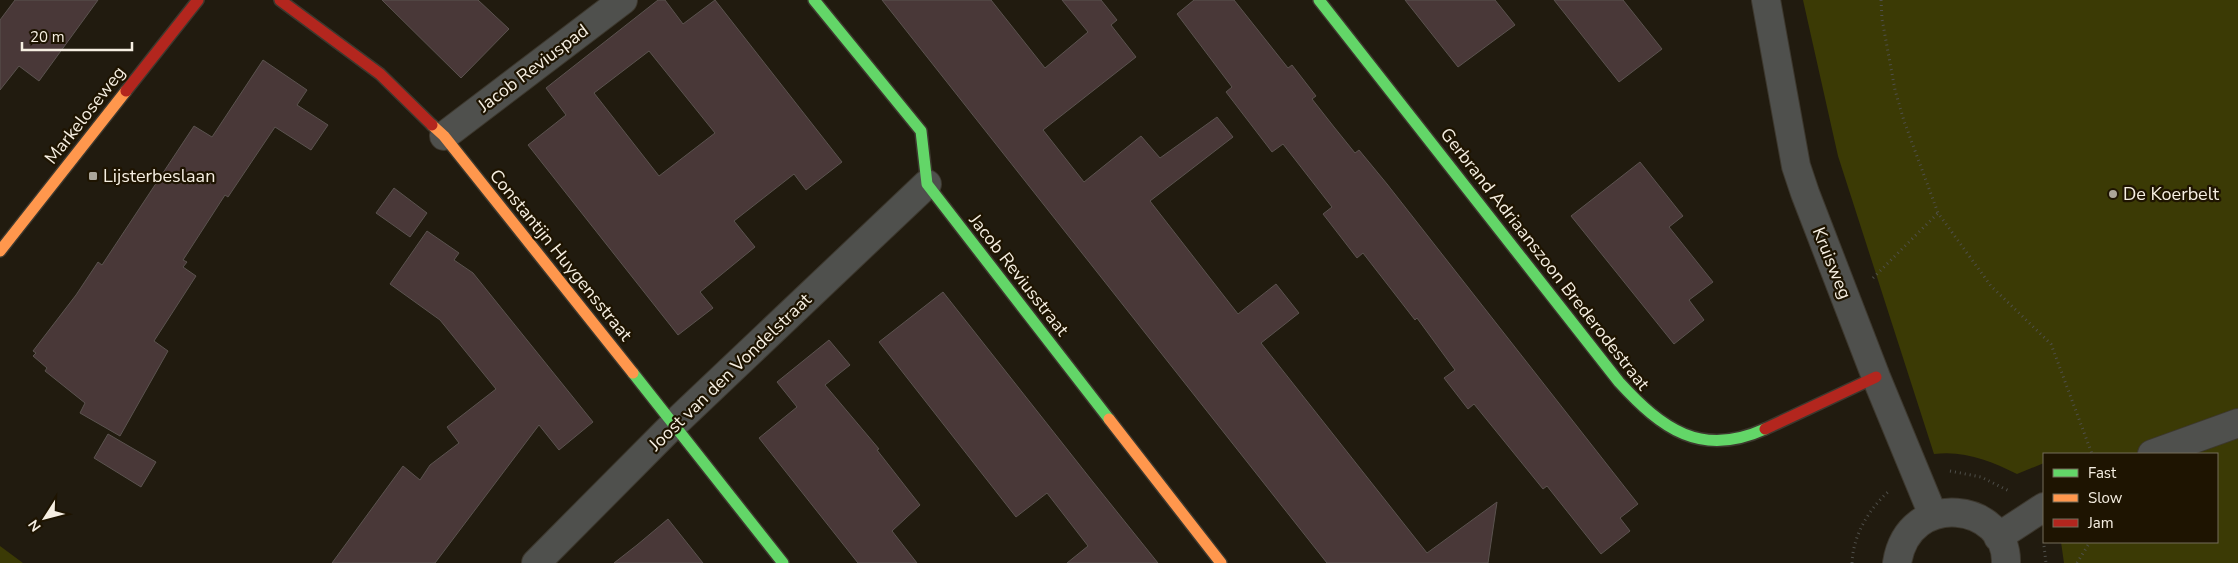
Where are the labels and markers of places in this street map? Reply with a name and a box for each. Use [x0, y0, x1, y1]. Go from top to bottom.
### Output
place label: Lijsterbeslaan [103, 164, 215, 188]
marker: Lijsterbeslaan [87, 170, 99, 182]
place label: De Koerbelt [2123, 182, 2220, 206]
marker: De Koerbelt [2107, 188, 2119, 200]

